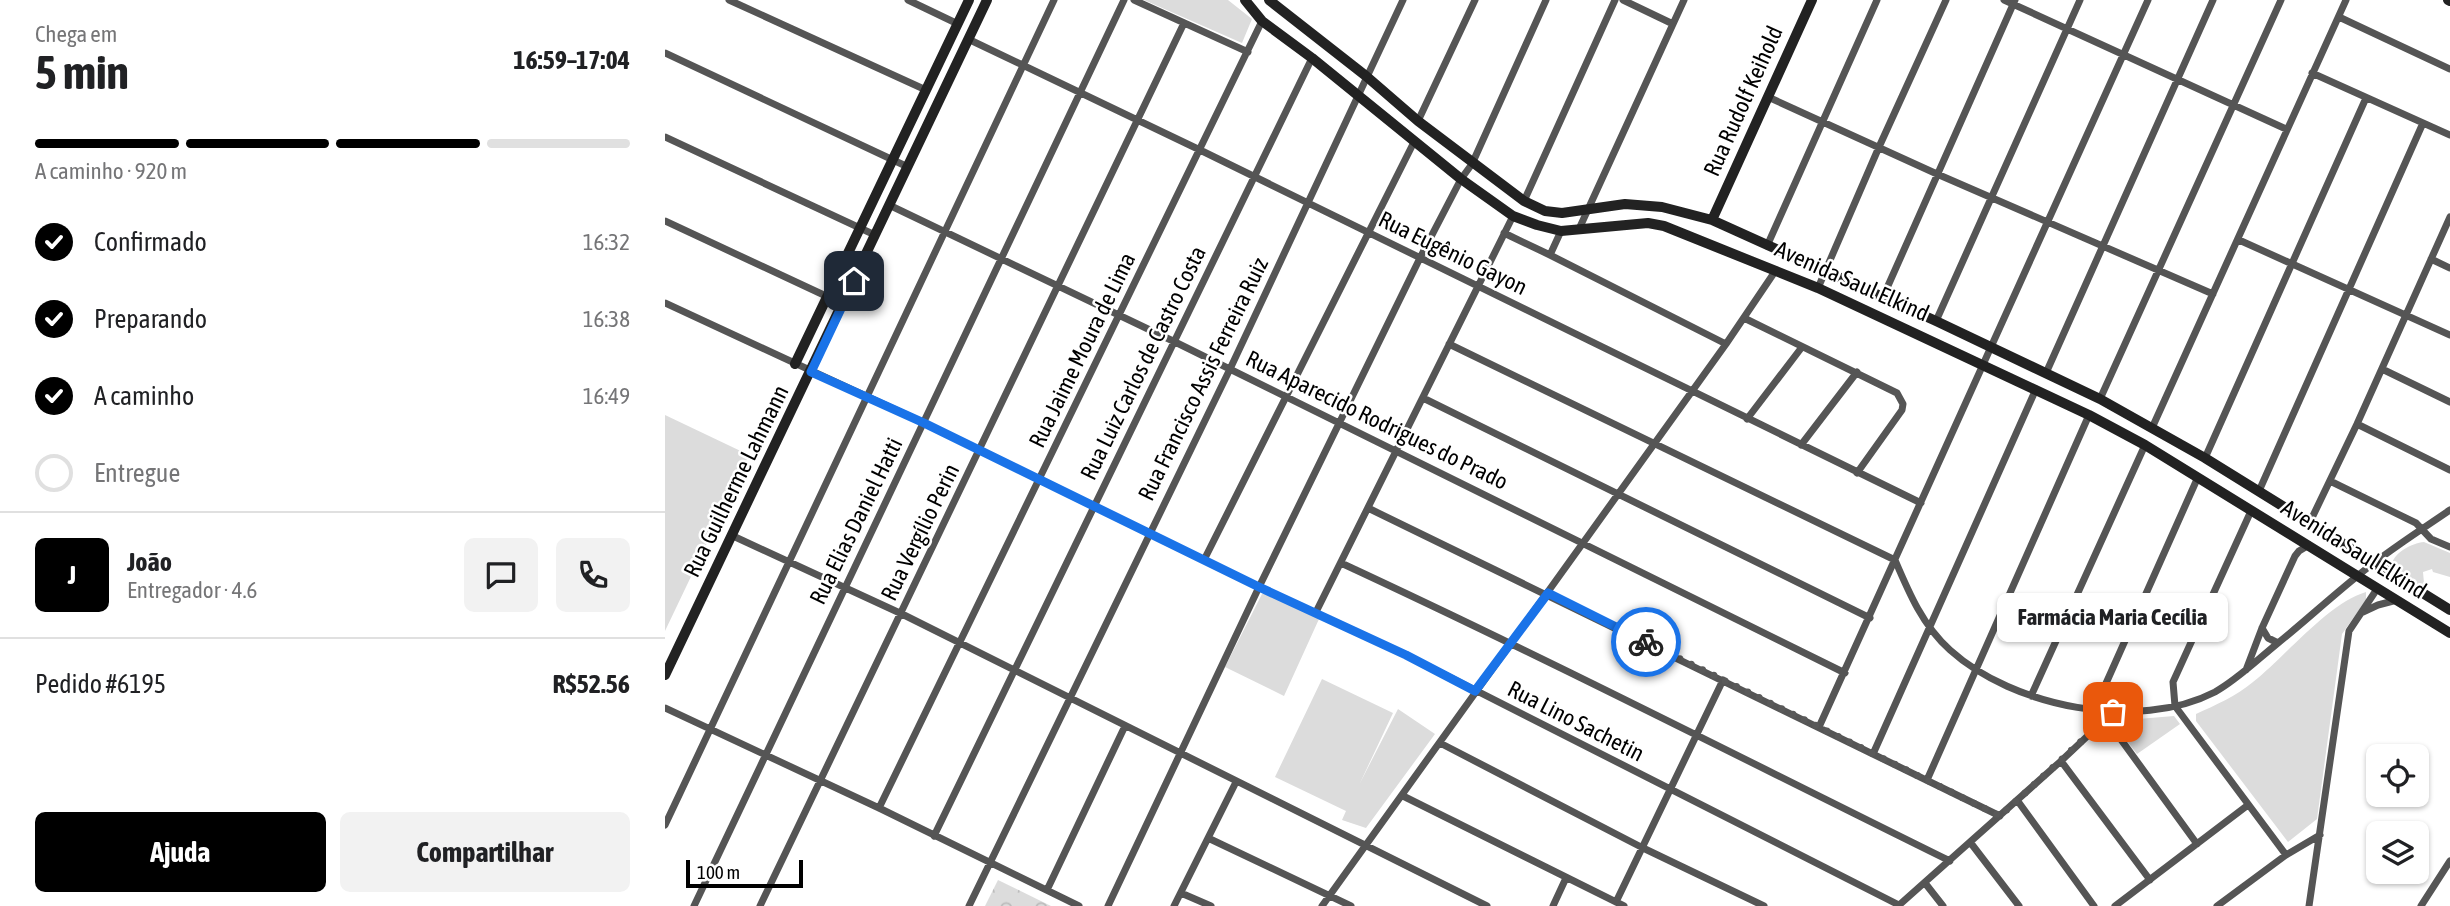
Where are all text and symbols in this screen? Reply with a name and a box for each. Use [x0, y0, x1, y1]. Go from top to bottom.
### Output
text: Chega em [35, 21, 117, 47]
street label: Rua Rudolf Keihold [1698, 22, 1788, 180]
text: 16:59–17:04 [513, 45, 630, 75]
text: 5 min [35, 46, 129, 99]
text: A caminho · 920 m [35, 158, 187, 184]
street label: Rua Eugênio Gayon [1375, 206, 1531, 300]
icon: check [35, 223, 73, 261]
text: Confirmado [94, 227, 207, 257]
text: 16:32 [583, 229, 630, 255]
street label: Avenida Saul Elkind [1771, 235, 1933, 327]
street label: Rua Luiz Carlos de Castro Costa [1075, 242, 1211, 484]
street label: Rua Jaime Moura de Lima [1024, 248, 1140, 452]
pin [824, 251, 884, 311]
street label: Rua Francisco Assis Ferreira Ruiz [1133, 253, 1273, 505]
icon: home [835, 262, 873, 300]
icon: check [35, 300, 73, 338]
text: Preparando [94, 304, 207, 334]
text: 16:38 [583, 306, 630, 332]
street label: Rua Aparecido Rodrigues do Prado [1242, 345, 1512, 495]
icon: check [35, 377, 73, 415]
text: A caminho [94, 381, 194, 411]
street label: Rua Guilherme Lahmann [678, 381, 794, 581]
text: 16:49 [583, 383, 630, 409]
street label: Rua Elias Daniel Hatti [804, 434, 908, 608]
text: Entregue [94, 458, 180, 488]
street label: Rua Vergílio Perin [876, 459, 964, 605]
street label: Avenida Saul Elkind [2277, 494, 2431, 604]
button: chat [464, 538, 538, 612]
button: phone [556, 538, 630, 612]
text: João [127, 547, 172, 577]
text: J [68, 560, 76, 590]
text: Entregador · 4.6 [127, 577, 257, 603]
callout: Farmácia Maria Cecília [1997, 593, 2229, 642]
text: Farmácia Maria Cecília [2018, 604, 2207, 630]
courier [1611, 607, 1681, 677]
icon: bike [1627, 623, 1665, 661]
text: Pedido #6195 [35, 669, 166, 699]
text: R$52.56 [553, 669, 630, 699]
street label: Rua Lino Sachetin [1504, 676, 1648, 766]
pin [2083, 682, 2143, 742]
icon: bag [2094, 693, 2132, 731]
map controls [2366, 744, 2429, 884]
button: locate [2366, 744, 2429, 807]
button: Ajuda [35, 812, 326, 892]
button: Compartilhar [340, 812, 630, 892]
button: layers [2366, 821, 2429, 884]
scale bar [686, 857, 803, 889]
text: 100 m [697, 861, 740, 883]

